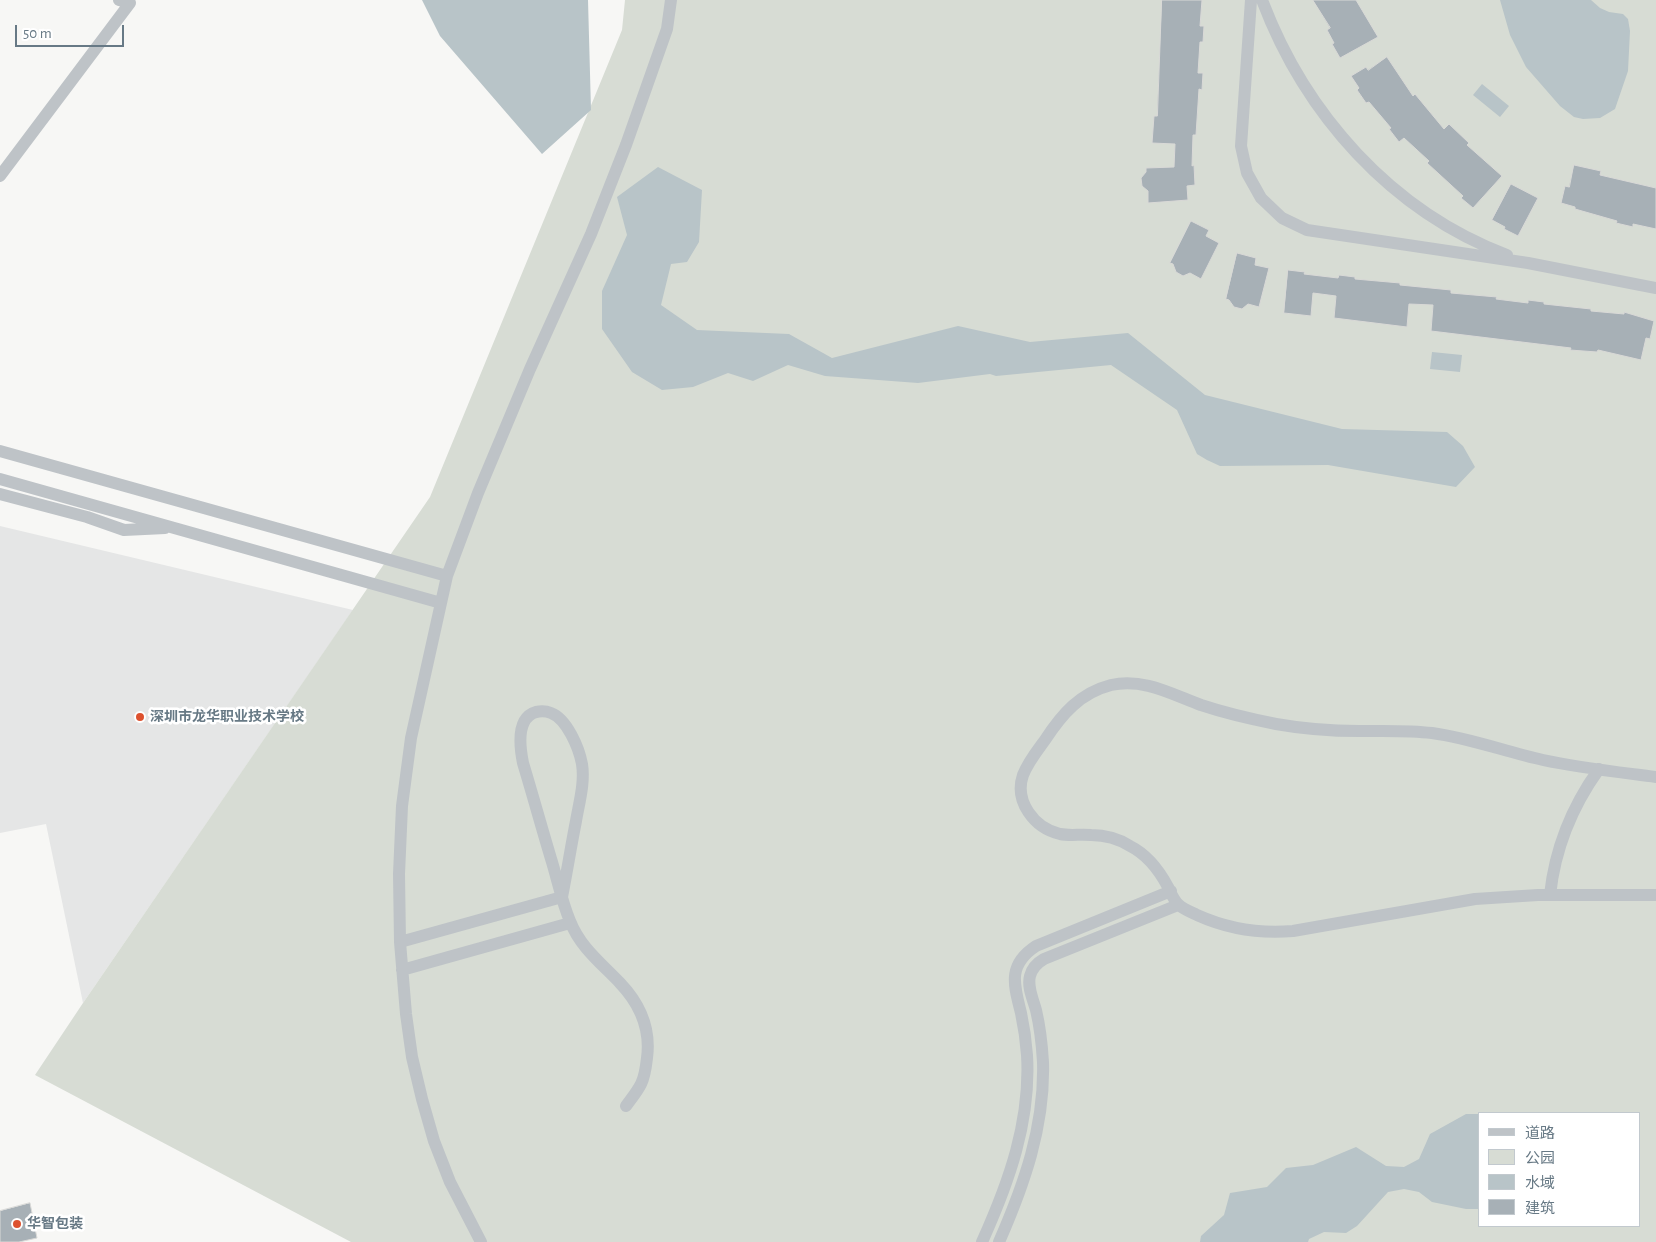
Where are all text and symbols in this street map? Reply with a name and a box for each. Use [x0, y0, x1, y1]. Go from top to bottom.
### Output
scale bar [18, 15, 126, 47]
text: 50 m [23, 26, 52, 41]
place label: 深圳市龙华职业技术学校 [150, 709, 304, 725]
marker: 深圳市龙华职业技术学校 [134, 711, 146, 723]
legend [1478, 1112, 1641, 1227]
text: 道路 [1525, 1126, 1555, 1141]
text: 公园 [1525, 1151, 1555, 1166]
text: 水域 [1525, 1176, 1555, 1191]
text: 建筑 [1525, 1201, 1555, 1216]
place label: 华智包装 [27, 1216, 83, 1232]
marker: 华智包装 [11, 1218, 23, 1230]

